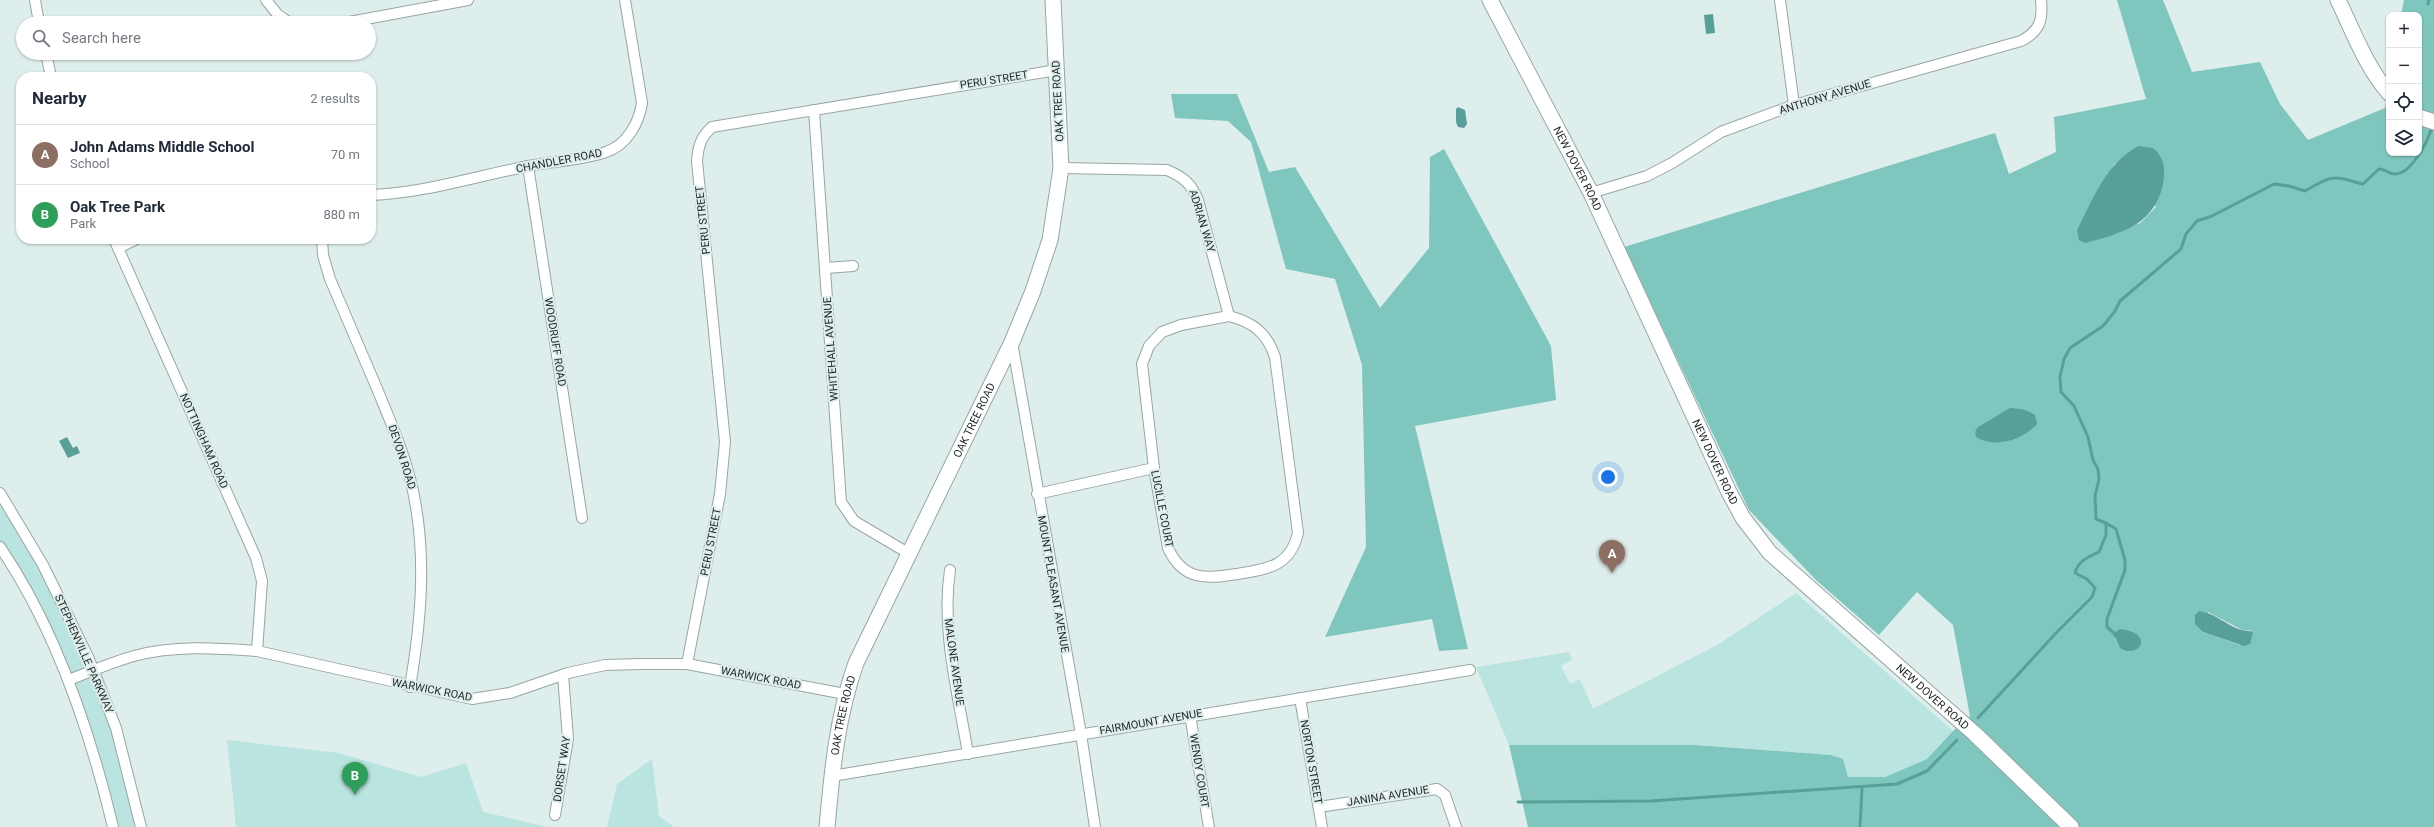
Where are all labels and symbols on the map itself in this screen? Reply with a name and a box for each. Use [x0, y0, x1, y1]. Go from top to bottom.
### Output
street label: OAK TREE ROAD [1049, 60, 1067, 142]
street label: PERU STREET [959, 68, 1029, 92]
street label: ANTHONY AVENUE [1778, 77, 1872, 117]
street label: NEW DOVER ROAD [1551, 124, 1605, 213]
street label: CHANDLER ROAD [515, 146, 603, 176]
street label: PERU STREET [693, 185, 713, 255]
street label: ADRIAN WAY [1186, 188, 1218, 254]
street label: WOODRUFF ROAD [542, 297, 568, 387]
street label: WHITEHALL AVENUE [821, 297, 841, 401]
street label: OAK TREE ROAD [950, 381, 998, 460]
street label: NOTTINGHAM ROAD [177, 391, 231, 491]
street label: NEW DOVER ROAD [1690, 417, 1741, 507]
street label: DEVON ROAD [385, 423, 419, 491]
your location [1598, 467, 1618, 487]
street label: LUCILLE COURT [1148, 469, 1176, 549]
street label: PERU STREET [698, 507, 724, 577]
street label: MOUNT PLEASANT AVENUE [1035, 514, 1071, 654]
pin: A [1599, 540, 1625, 573]
street label: STEPHENVILLE PARKWAY [52, 592, 116, 716]
street label: MALONE AVENUE [941, 618, 967, 706]
street label: NEW DOVER ROAD [1894, 661, 1972, 732]
street label: WARWICK ROAD [720, 664, 802, 692]
street label: OAK TREE ROAD [828, 674, 858, 756]
street label: WARWICK ROAD [391, 676, 473, 704]
street label: FAIRMOUNT AVENUE [1098, 707, 1204, 737]
street label: NORTON STREET [1297, 719, 1325, 806]
street label: WENDY COURT [1187, 733, 1211, 809]
street label: DORSET WAY [551, 735, 573, 803]
pin: B [342, 762, 368, 795]
street label: JANINA AVENUE [1346, 783, 1430, 809]

